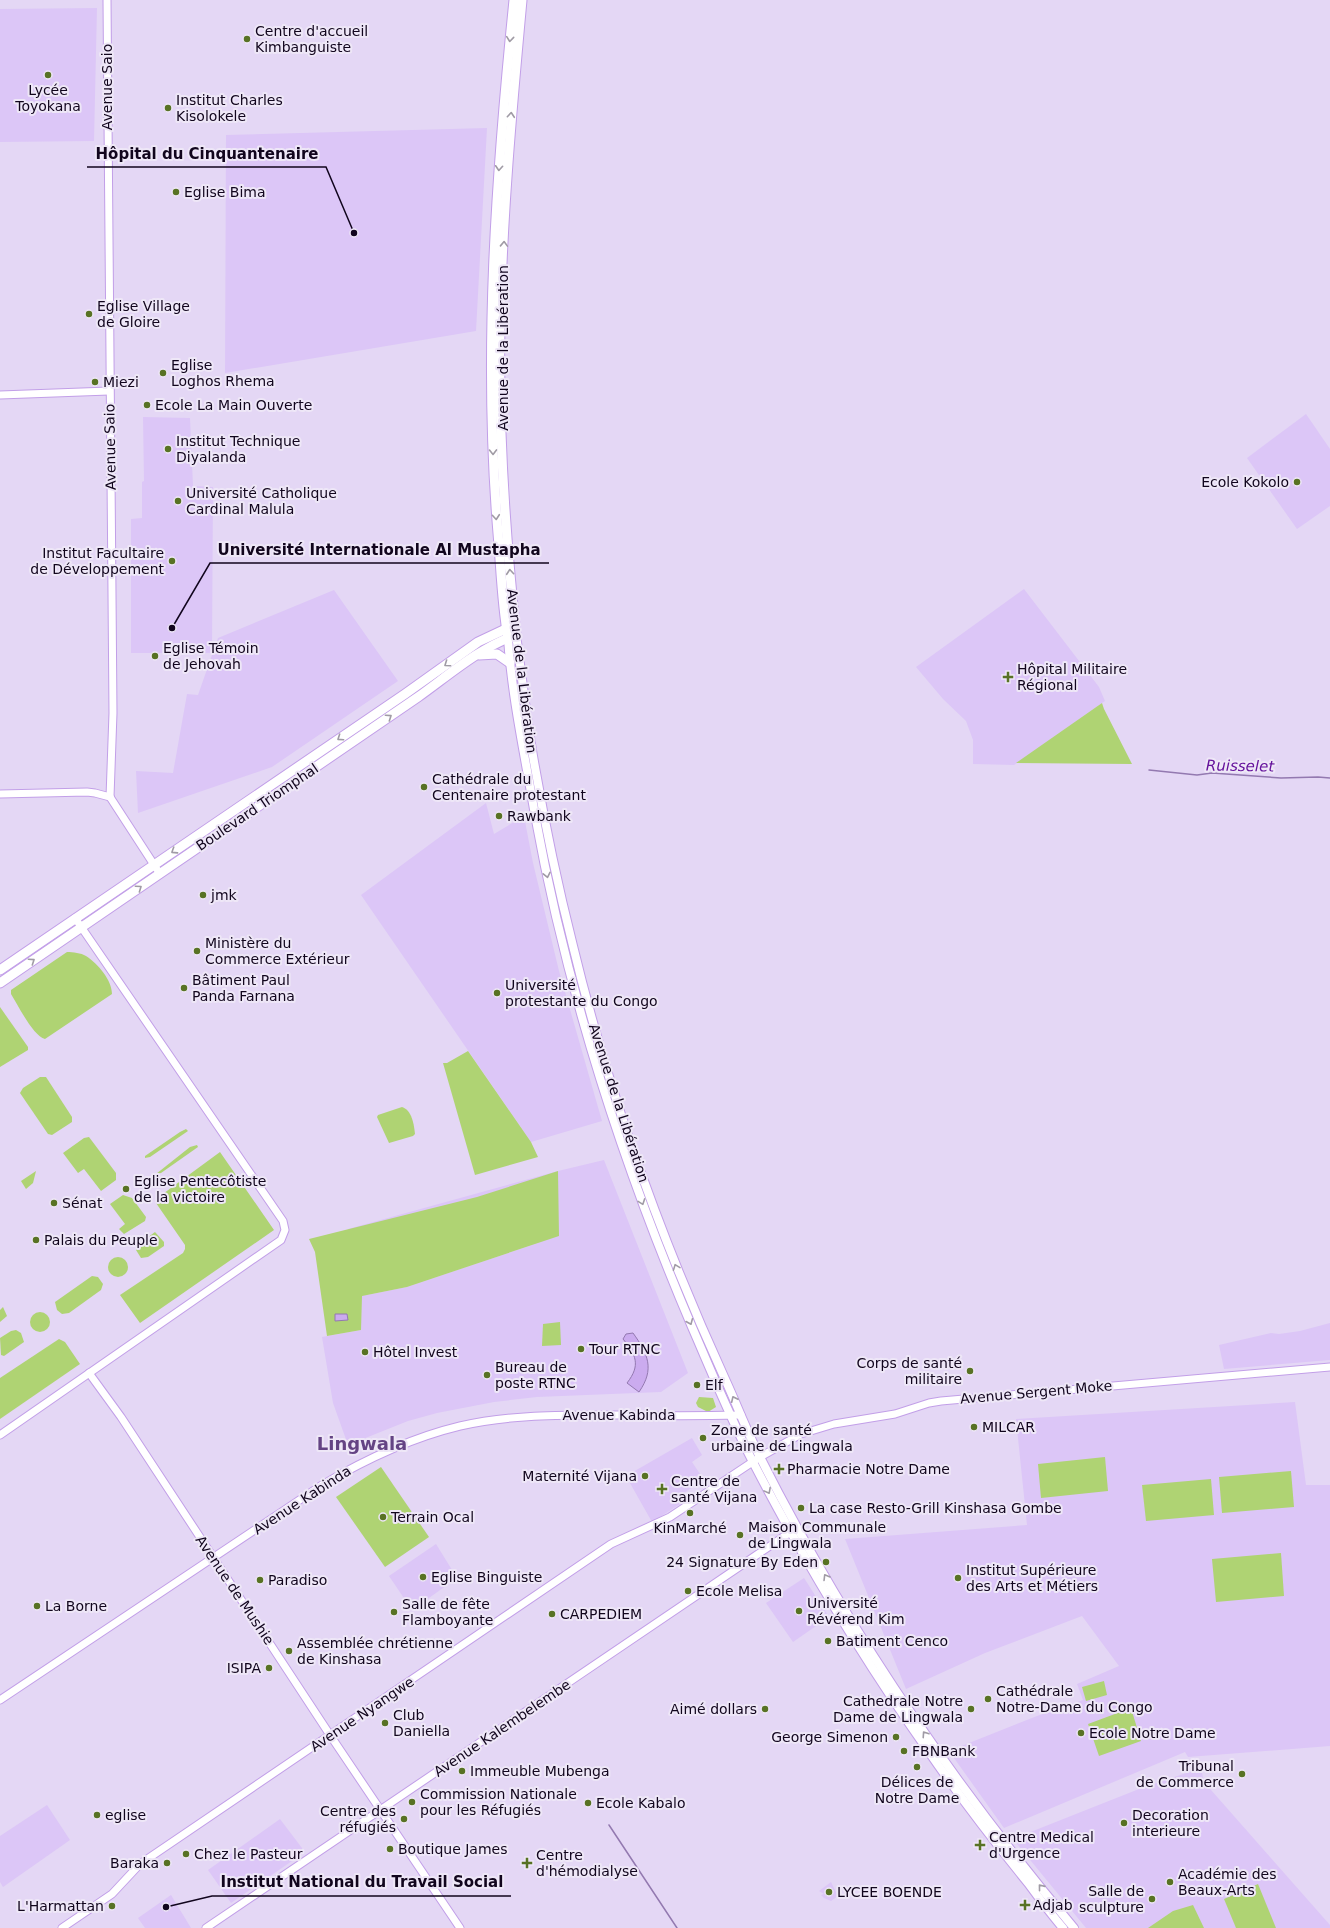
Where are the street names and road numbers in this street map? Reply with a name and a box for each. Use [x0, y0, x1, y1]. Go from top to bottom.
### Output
street label: Avenue Saio [99, 44, 115, 130]
street label: Avenue de la Libération [495, 265, 511, 431]
street label: Avenue Saio [101, 404, 119, 490]
street label: Avenue de la Libération [504, 588, 540, 754]
street label: Boulevard Triomphal [193, 760, 321, 854]
street label: Avenue de la Libération [586, 1022, 652, 1184]
street label: Avenue Sergent Moke [959, 1377, 1113, 1407]
street label: Avenue Kabinda [562, 1407, 676, 1423]
street label: Avenue Kabinda [250, 1462, 354, 1538]
street label: Avenue de Mushie [193, 1532, 277, 1648]
street label: Avenue Nyangwe [307, 1673, 417, 1755]
street label: Avenue Kalembelembe [431, 1676, 573, 1780]

